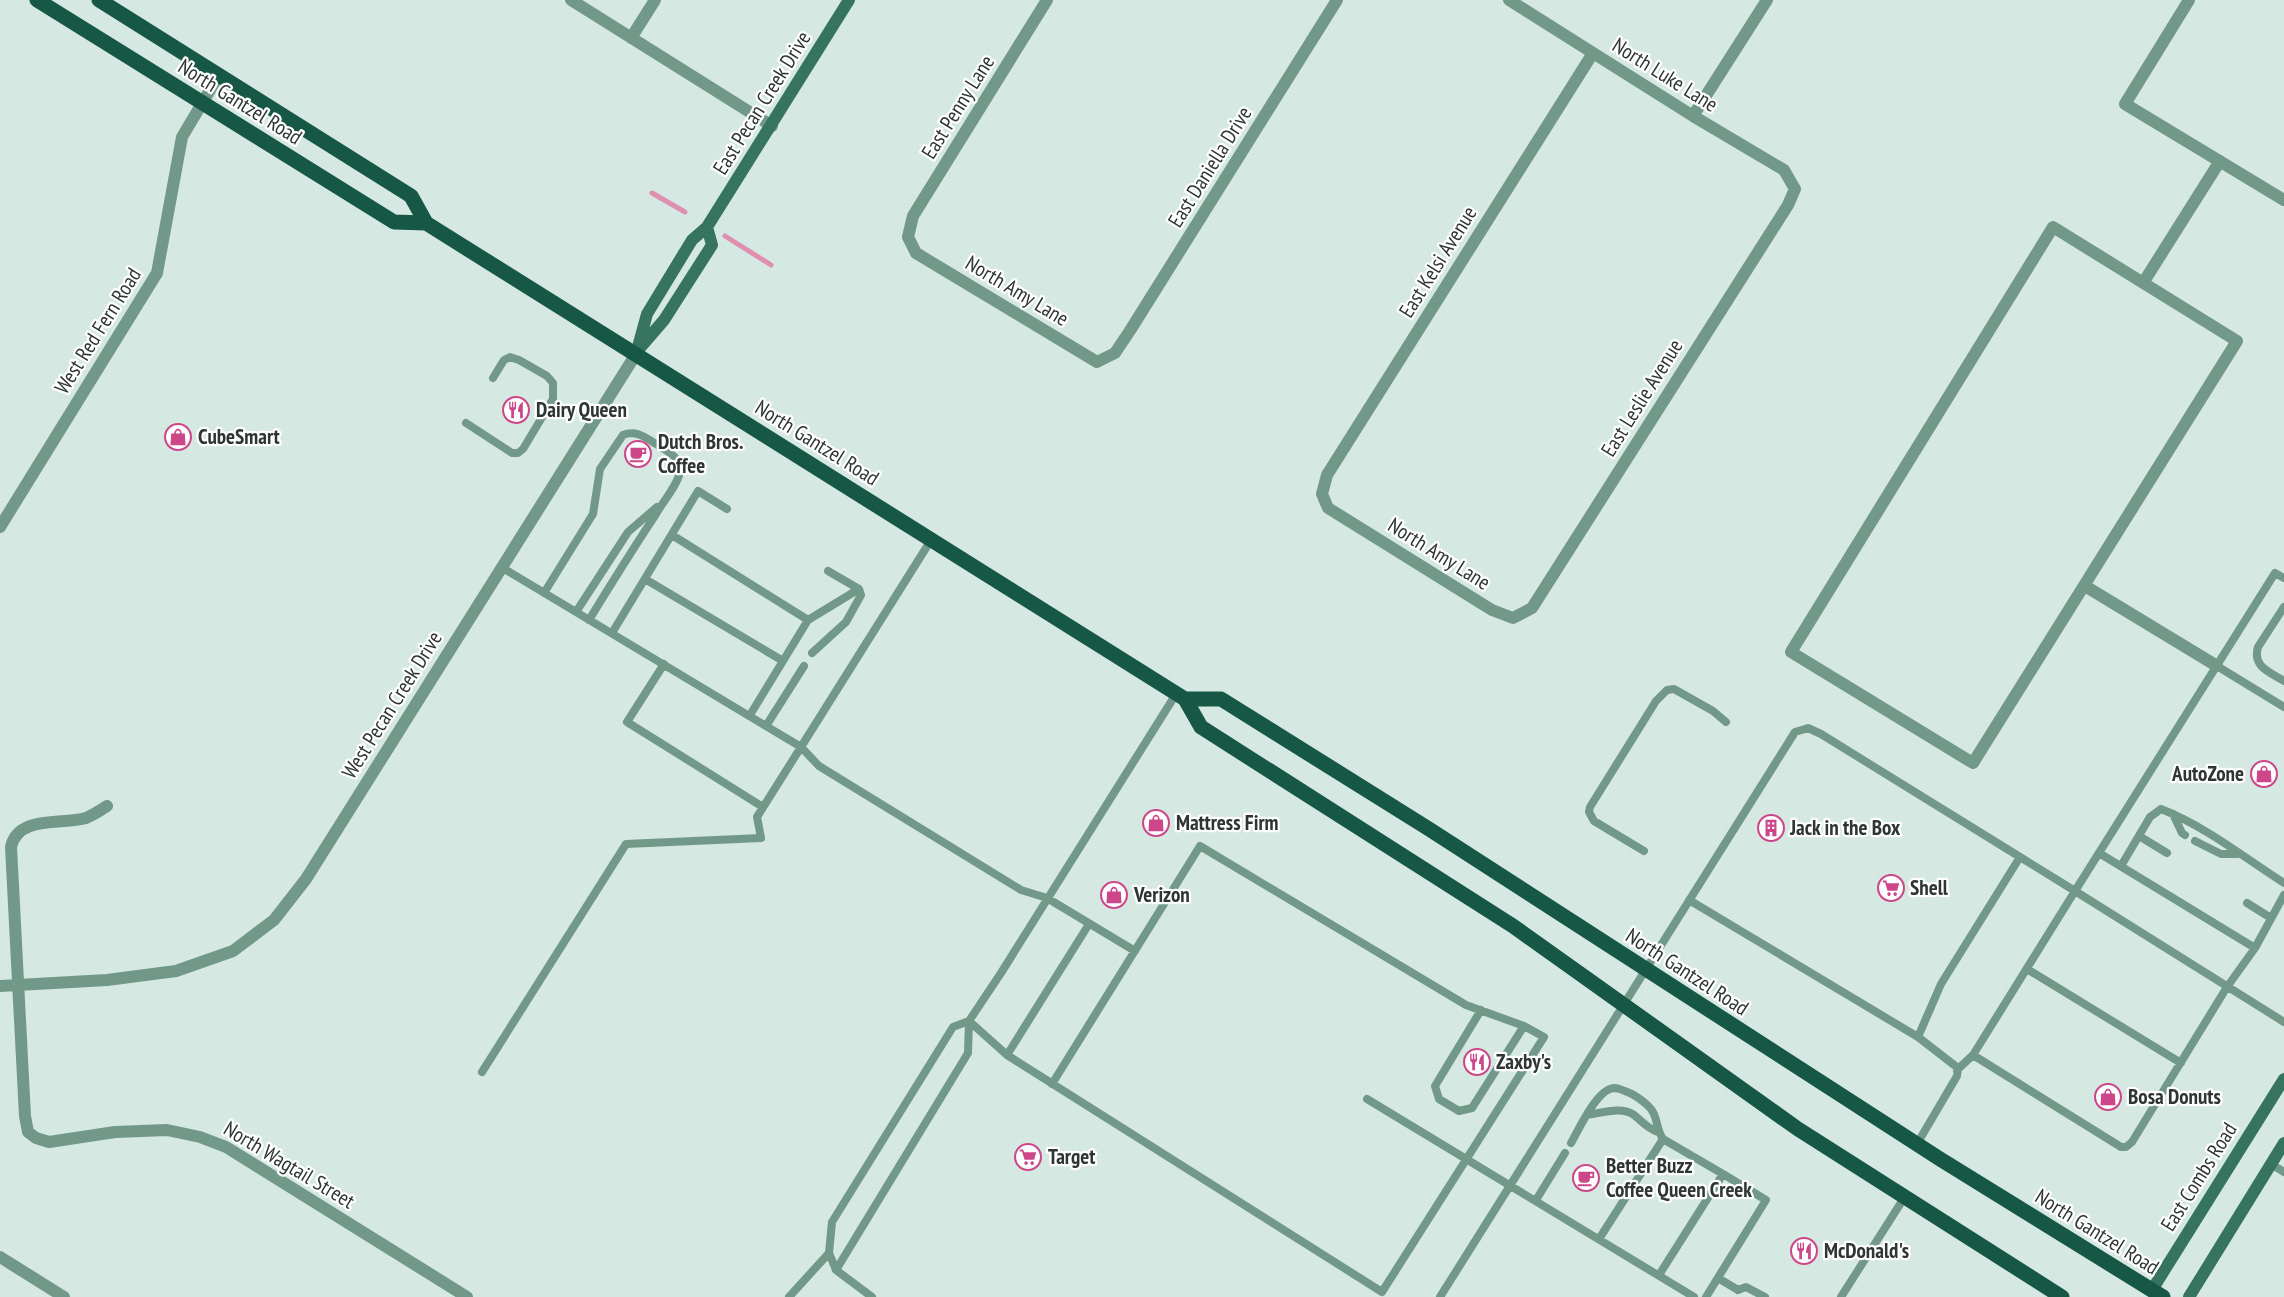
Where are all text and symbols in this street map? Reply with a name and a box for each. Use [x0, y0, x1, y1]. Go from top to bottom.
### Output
street label: East Pecan Creek Drive [707, 26, 817, 180]
street label: North Luke Lane [1607, 31, 1723, 118]
street label: East Penny Lane [915, 50, 1000, 164]
street label: North Gantzel Road [173, 53, 307, 150]
street label: East Daniella Drive [1162, 101, 1257, 232]
street label: East Kelsi Avenue [1393, 201, 1483, 323]
street label: North Amy Lane [961, 249, 1074, 332]
street label: West Red Fern Road [48, 263, 147, 399]
street label: East Leslie Avenue [1595, 334, 1688, 461]
street label: North Gantzel Road [750, 394, 884, 491]
restaurant icon: Dairy Queen [501, 395, 531, 425]
place label: Dairy Queen [536, 396, 627, 423]
shop icon: CubeSmart [163, 422, 193, 452]
place label: CubeSmart [198, 423, 280, 450]
place label: Dutch Bros. Coffee [658, 428, 743, 479]
cafe icon: Dutch Bros. Coffee [623, 439, 653, 469]
street label: North Amy Lane [1383, 511, 1495, 596]
street label: West Pecan Creek Drive [335, 626, 448, 783]
shop icon: AutoZone [2249, 759, 2279, 789]
place label: AutoZone [2171, 760, 2244, 787]
shop icon: Mattress Firm [1141, 808, 1171, 838]
place label: Mattress Firm [1176, 809, 1279, 836]
building icon: Jack in the Box [1756, 813, 1786, 843]
place label: Jack in the Box [1789, 814, 1901, 841]
supermarket icon: Shell [1876, 873, 1906, 903]
place label: Shell [1910, 874, 1949, 901]
shop icon: Verizon [1099, 880, 1129, 910]
place label: Verizon [1133, 881, 1190, 908]
street label: North Gantzel Road [1621, 922, 1754, 1021]
restaurant icon: Zaxby's [1462, 1047, 1492, 1077]
place label: Zaxby's [1496, 1048, 1551, 1075]
shop icon: Bosa Donuts [2093, 1082, 2123, 1112]
place label: Bosa Donuts [2128, 1083, 2221, 1110]
street label: North Wagtail Street [219, 1115, 360, 1214]
street label: East Combs Road [2155, 1117, 2243, 1236]
supermarket icon: Target [1013, 1142, 1043, 1172]
place label: Target [1048, 1143, 1095, 1170]
place label: Better Buzz Coffee Queen Creek [1606, 1152, 1752, 1203]
cafe icon: Better Buzz Coffee Queen Creek [1571, 1163, 1601, 1193]
street label: North Gantzel Road [2030, 1183, 2164, 1280]
restaurant icon: McDonald's [1789, 1236, 1819, 1266]
place label: McDonald's [1824, 1237, 1909, 1264]

